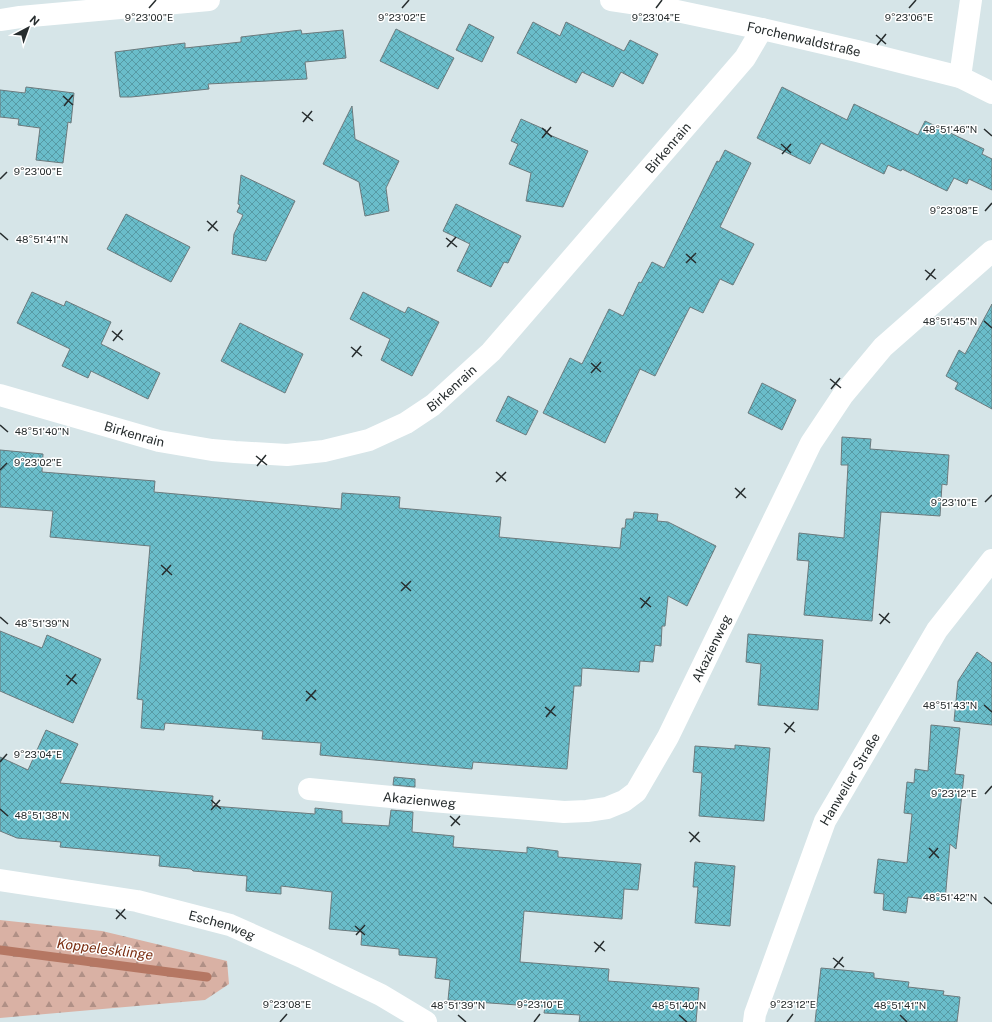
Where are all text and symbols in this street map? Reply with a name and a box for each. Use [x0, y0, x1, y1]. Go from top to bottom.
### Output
north arrow [8, 8, 48, 48]
text: 9°23'00"E [125, 11, 173, 23]
text: 9°23'02"E [378, 11, 426, 23]
text: 9°23'04"E [632, 11, 680, 23]
text: 9°23'06"E [885, 11, 933, 23]
text: N [27, 13, 42, 28]
street label: Forchenwaldstraße [746, 19, 862, 60]
street label: Birkenrain [642, 119, 694, 176]
text: 48°51'46"N [923, 123, 977, 135]
text: 9°23'00"E [14, 165, 62, 177]
text: 9°23'08"E [930, 204, 978, 216]
text: 48°51'41"N [16, 233, 68, 245]
text: 48°51'45"N [923, 315, 977, 327]
street label: Birkenrain [424, 362, 480, 415]
street label: Birkenrain [103, 419, 166, 450]
text: 48°51'40"N [15, 425, 69, 437]
text: 9°23'02"E [14, 456, 62, 468]
text: 9°23'10"E [931, 496, 977, 508]
street label: Akazienweg [689, 612, 734, 685]
text: 48°51'39"N [15, 617, 69, 629]
text: 48°51'43"N [923, 699, 977, 711]
street label: Hanweiler Straße [817, 730, 883, 828]
text: 9°23'04"E [14, 748, 62, 760]
text: 9°23'12"E [931, 787, 977, 799]
street label: Akazienweg [382, 789, 456, 811]
text: 48°51'38"N [15, 809, 69, 821]
text: 48°51'42"N [923, 891, 977, 903]
street label: Eschenweg [187, 908, 257, 943]
water label: Koppelesklinge [56, 935, 155, 963]
text: 9°23'08"E [263, 998, 311, 1010]
text: 9°23'10"E [517, 998, 563, 1010]
text: 9°23'12"E [770, 998, 816, 1010]
text: 48°51'39"N [431, 999, 485, 1011]
text: 48°51'40"N [652, 999, 706, 1011]
text: 48°51'41"N [874, 999, 926, 1011]

